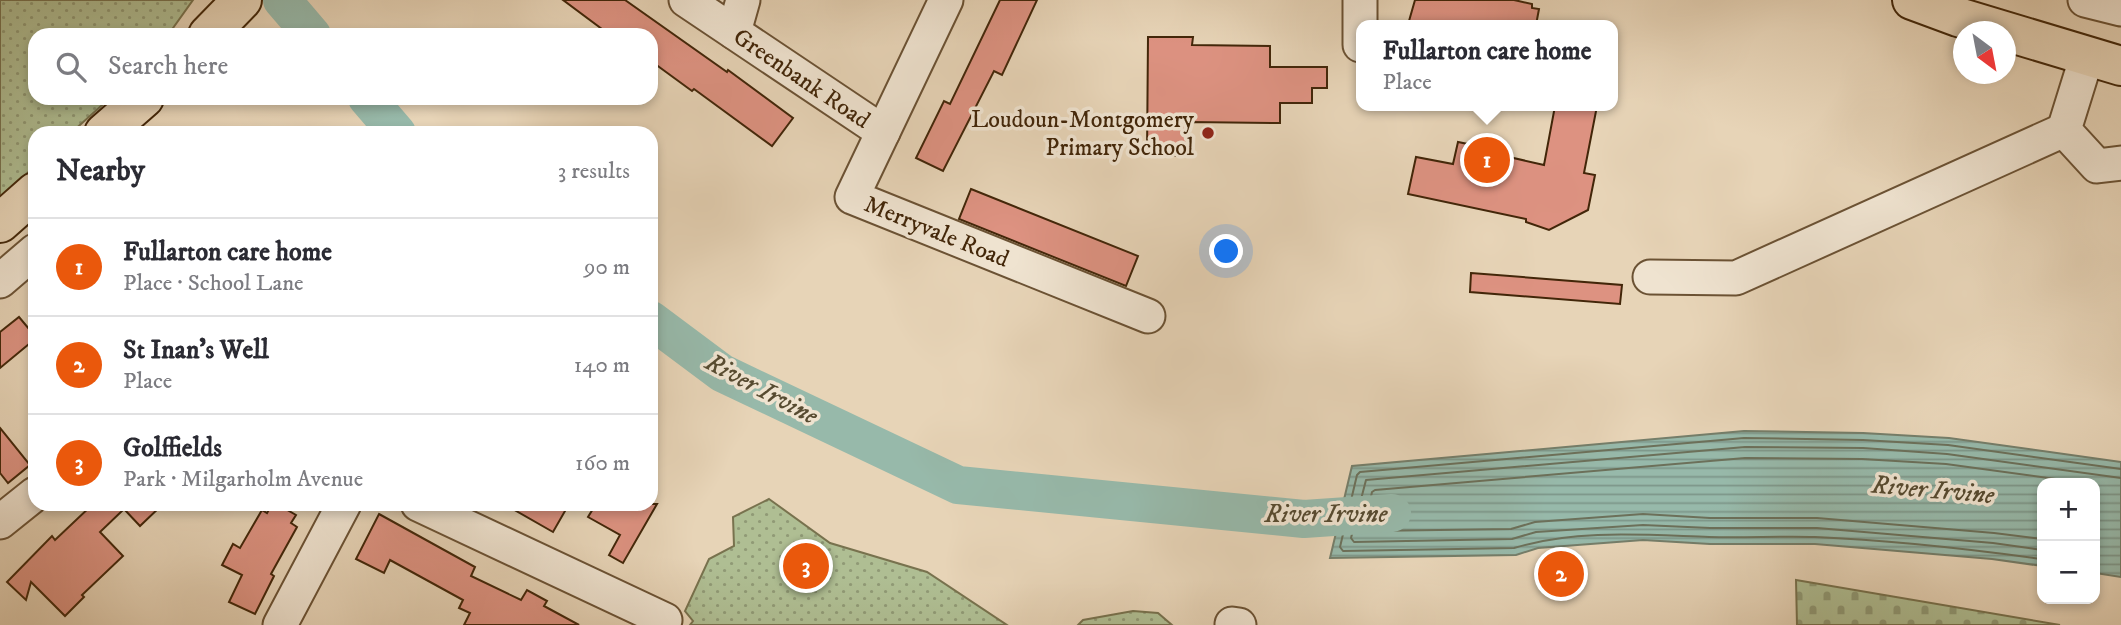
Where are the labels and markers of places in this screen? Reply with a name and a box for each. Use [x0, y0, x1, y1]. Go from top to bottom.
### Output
place label: Loudoun-Montgomery Primary School [971, 105, 1195, 163]
marker: Loudoun-Montgomery Primary School [1200, 125, 1216, 141]
pin: 1 [1464, 134, 1510, 186]
pin: 3 [783, 540, 829, 592]
pin: 2 [1538, 548, 1584, 600]

